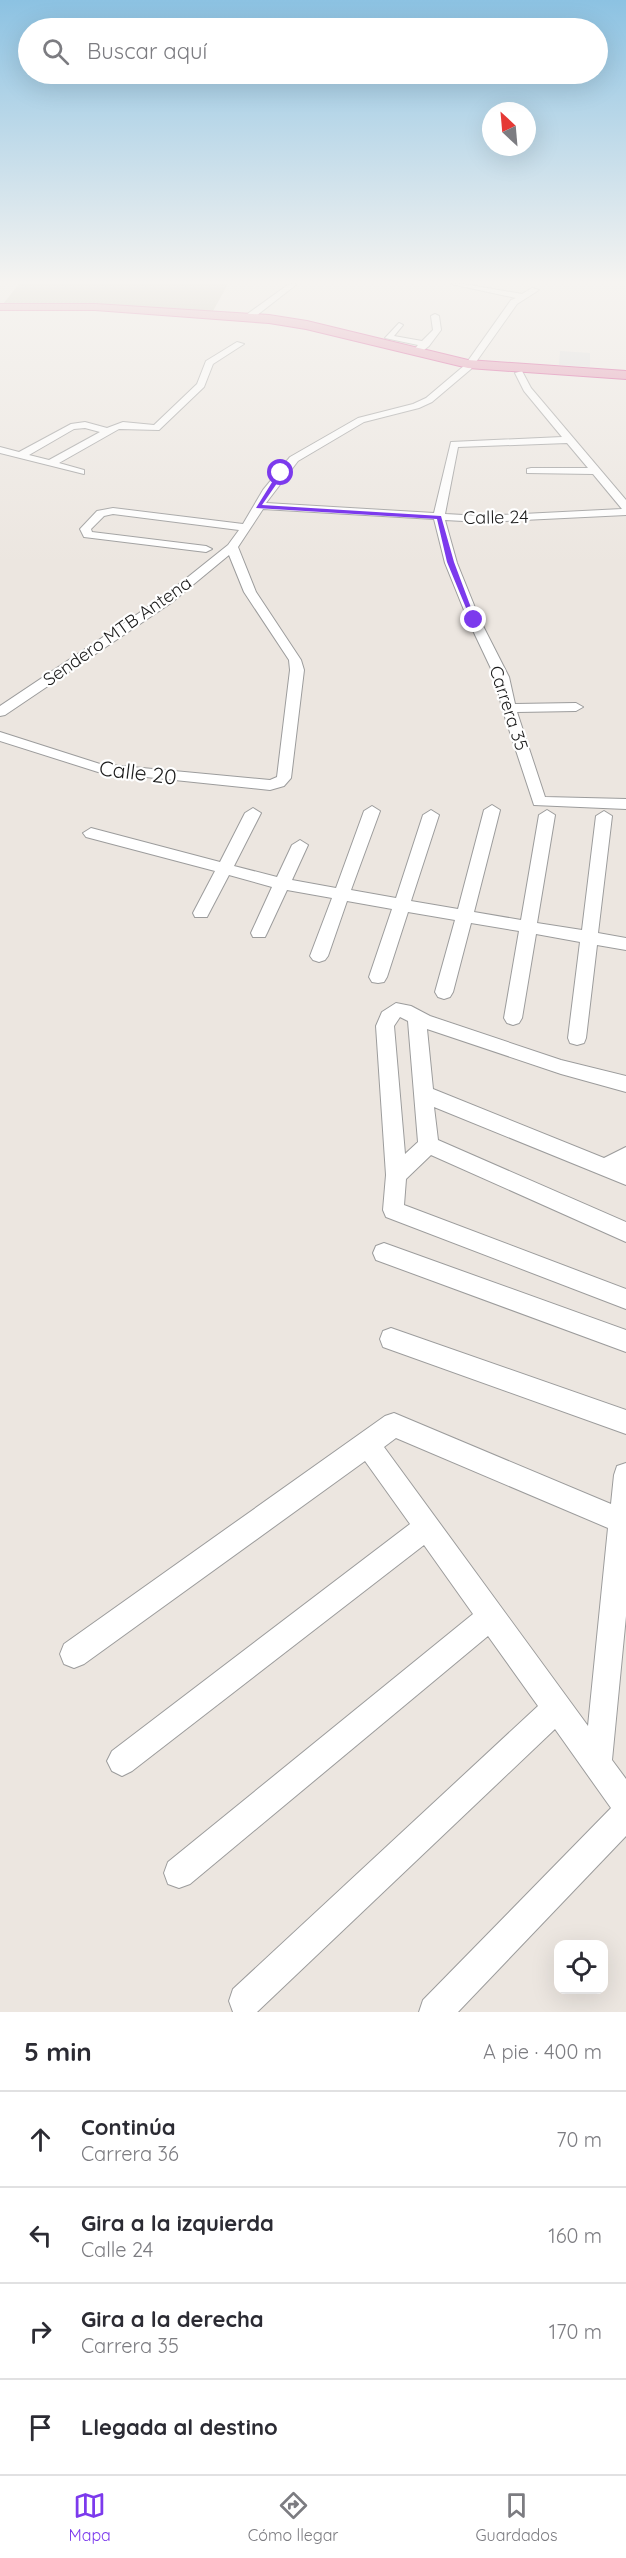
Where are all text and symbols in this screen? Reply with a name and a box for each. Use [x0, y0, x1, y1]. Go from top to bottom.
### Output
search box [18, 18, 608, 84]
icon: search [39, 35, 72, 68]
text: Buscar aquí [87, 37, 207, 65]
north arrow [482, 102, 536, 156]
route start [267, 459, 293, 485]
street label: Calle 24 [463, 505, 529, 529]
street label: Sendero MTB Antena [38, 571, 196, 691]
route end [460, 606, 486, 632]
street label: Carrera 35 [484, 663, 534, 753]
street label: Calle 20 [98, 754, 178, 790]
map controls [554, 1940, 608, 1994]
button: locate [554, 1940, 608, 1994]
text: 5 min [24, 2035, 92, 2068]
text: A pie · 400 m [483, 2039, 602, 2064]
text: Continúa [81, 2113, 176, 2141]
icon: ahead [24, 2123, 57, 2156]
text: 70 m [556, 2127, 602, 2152]
text: Carrera 36 [81, 2141, 179, 2166]
text: Gira a la izquierda [81, 2209, 274, 2237]
icon: left [24, 2219, 57, 2252]
text: 160 m [548, 2223, 602, 2248]
text: Calle 24 [81, 2237, 153, 2262]
text: Gira a la derecha [81, 2305, 264, 2333]
icon: right [24, 2315, 57, 2348]
text: 170 m [549, 2319, 602, 2344]
text: Carrera 35 [81, 2333, 179, 2358]
icon: arrive [24, 2411, 57, 2444]
text: Llegada al destino [81, 2413, 278, 2441]
tab: Mapa [69, 2489, 111, 2545]
tab: Cómo llegar [248, 2489, 338, 2545]
tab: Guardados [475, 2489, 557, 2545]

